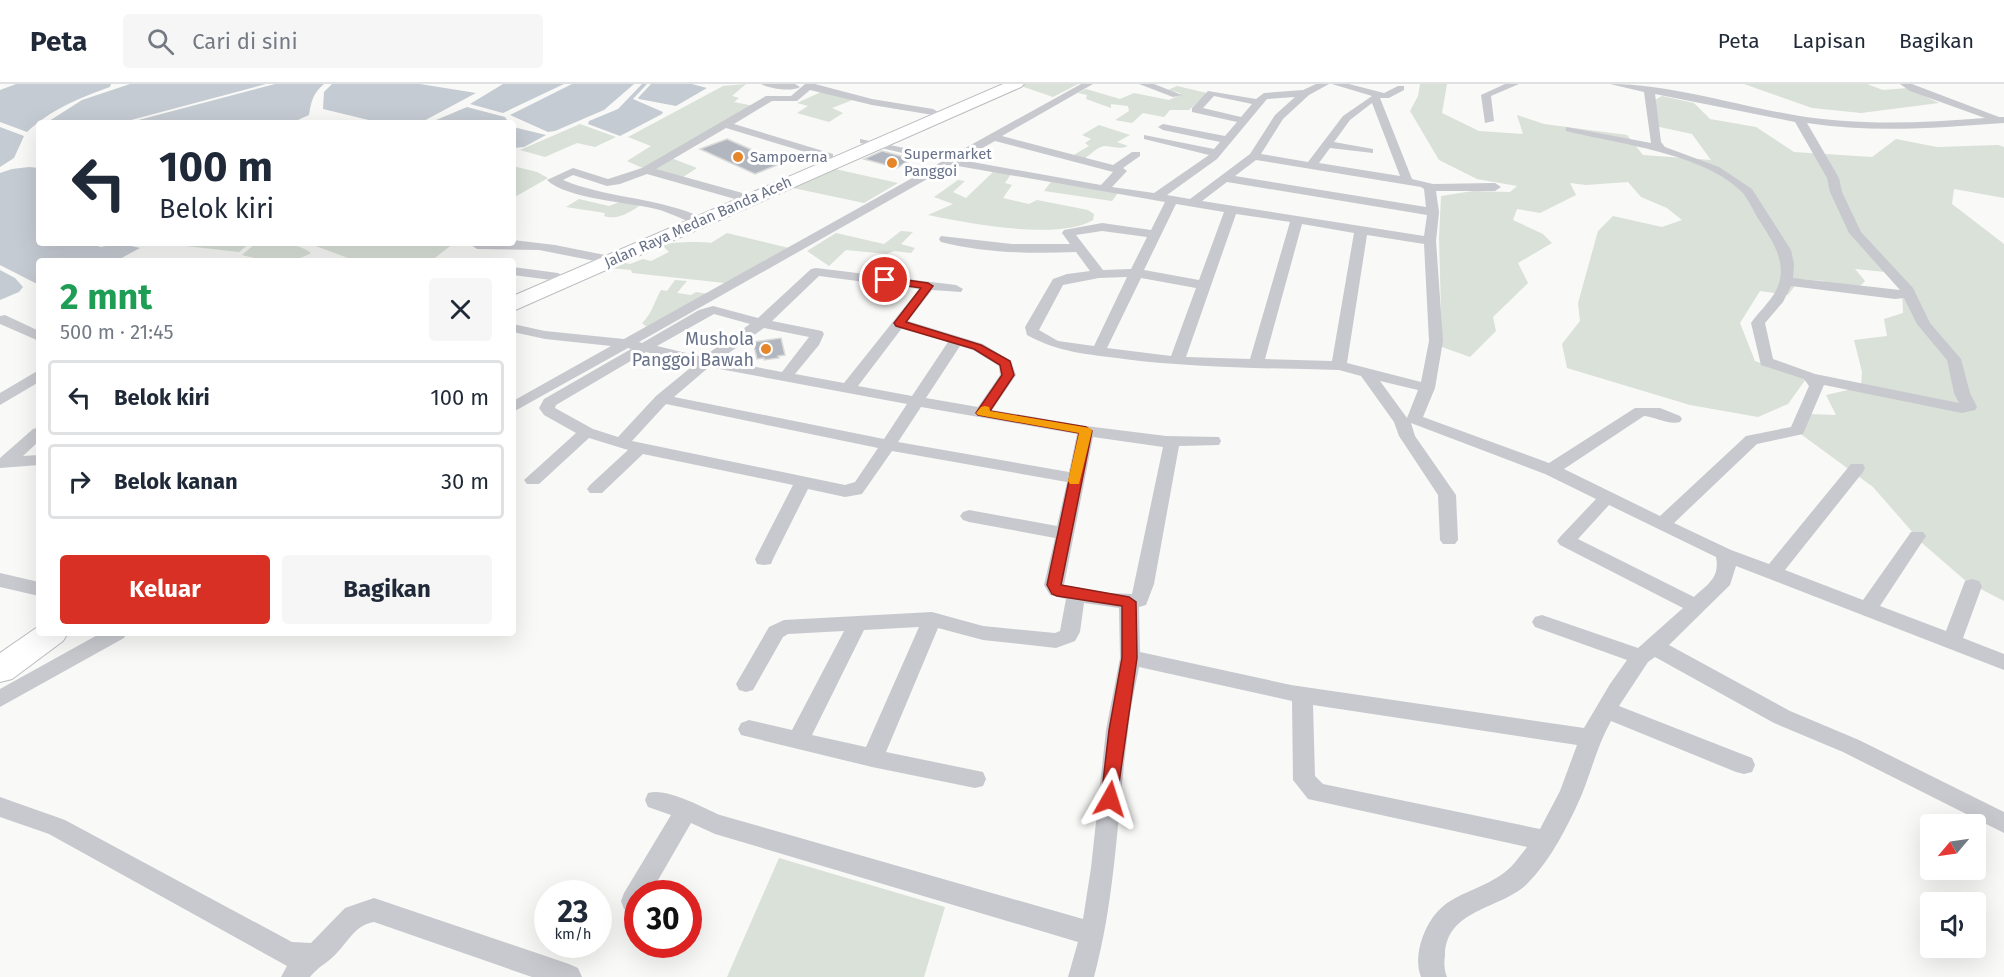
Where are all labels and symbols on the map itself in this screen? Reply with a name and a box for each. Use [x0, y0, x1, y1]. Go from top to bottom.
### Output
place label: Supermarket Panggoi [904, 145, 992, 180]
place label: Sampoerna [750, 148, 828, 166]
marker: Sampoerna [731, 150, 745, 164]
marker: Supermarket Panggoi [885, 156, 899, 170]
street label: Jalan Raya Medan Banda Aceh [601, 172, 795, 272]
pin [859, 254, 910, 305]
place label: Mushola Panggoi Bawah [632, 328, 754, 371]
marker: Mushola Panggoi Bawah [759, 342, 773, 356]
position arrow [1078, 767, 1142, 831]
north arrow [1920, 814, 1986, 880]
speed limit sign: 30 [624, 880, 702, 958]

